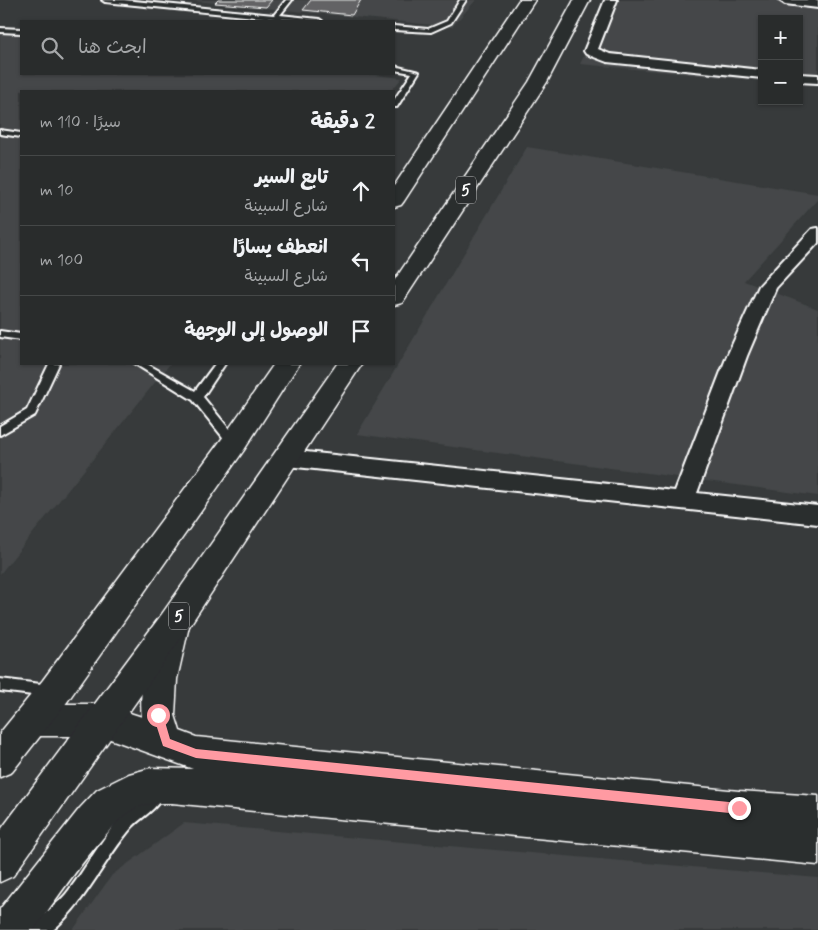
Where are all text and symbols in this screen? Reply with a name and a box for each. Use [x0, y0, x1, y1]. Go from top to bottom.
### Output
map controls [758, 15, 803, 105]
button: + [758, 15, 803, 60]
search box [20, 20, 395, 75]
icon: search [38, 34, 66, 62]
text: ابحث هنا [78, 35, 147, 60]
button: − [758, 60, 803, 105]
text: 2 دقيقة [311, 108, 375, 136]
text: سيرًا · 110 m [40, 112, 121, 133]
text: تابع السير [255, 165, 328, 190]
road number: 5 [456, 176, 476, 204]
icon: ahead [347, 177, 375, 205]
text: 10 m [40, 180, 73, 201]
text: شارع السبينة [245, 196, 328, 217]
text: انعطف يسارًا [233, 235, 328, 260]
icon: left [347, 247, 375, 275]
text: 100 m [40, 250, 83, 271]
text: شارع السبينة [245, 266, 328, 287]
icon: arrive [347, 317, 375, 345]
text: الوصول إلى الوجهة [184, 318, 328, 343]
road number: 5 [169, 602, 189, 630]
route start [147, 704, 170, 727]
route end [728, 797, 751, 820]

